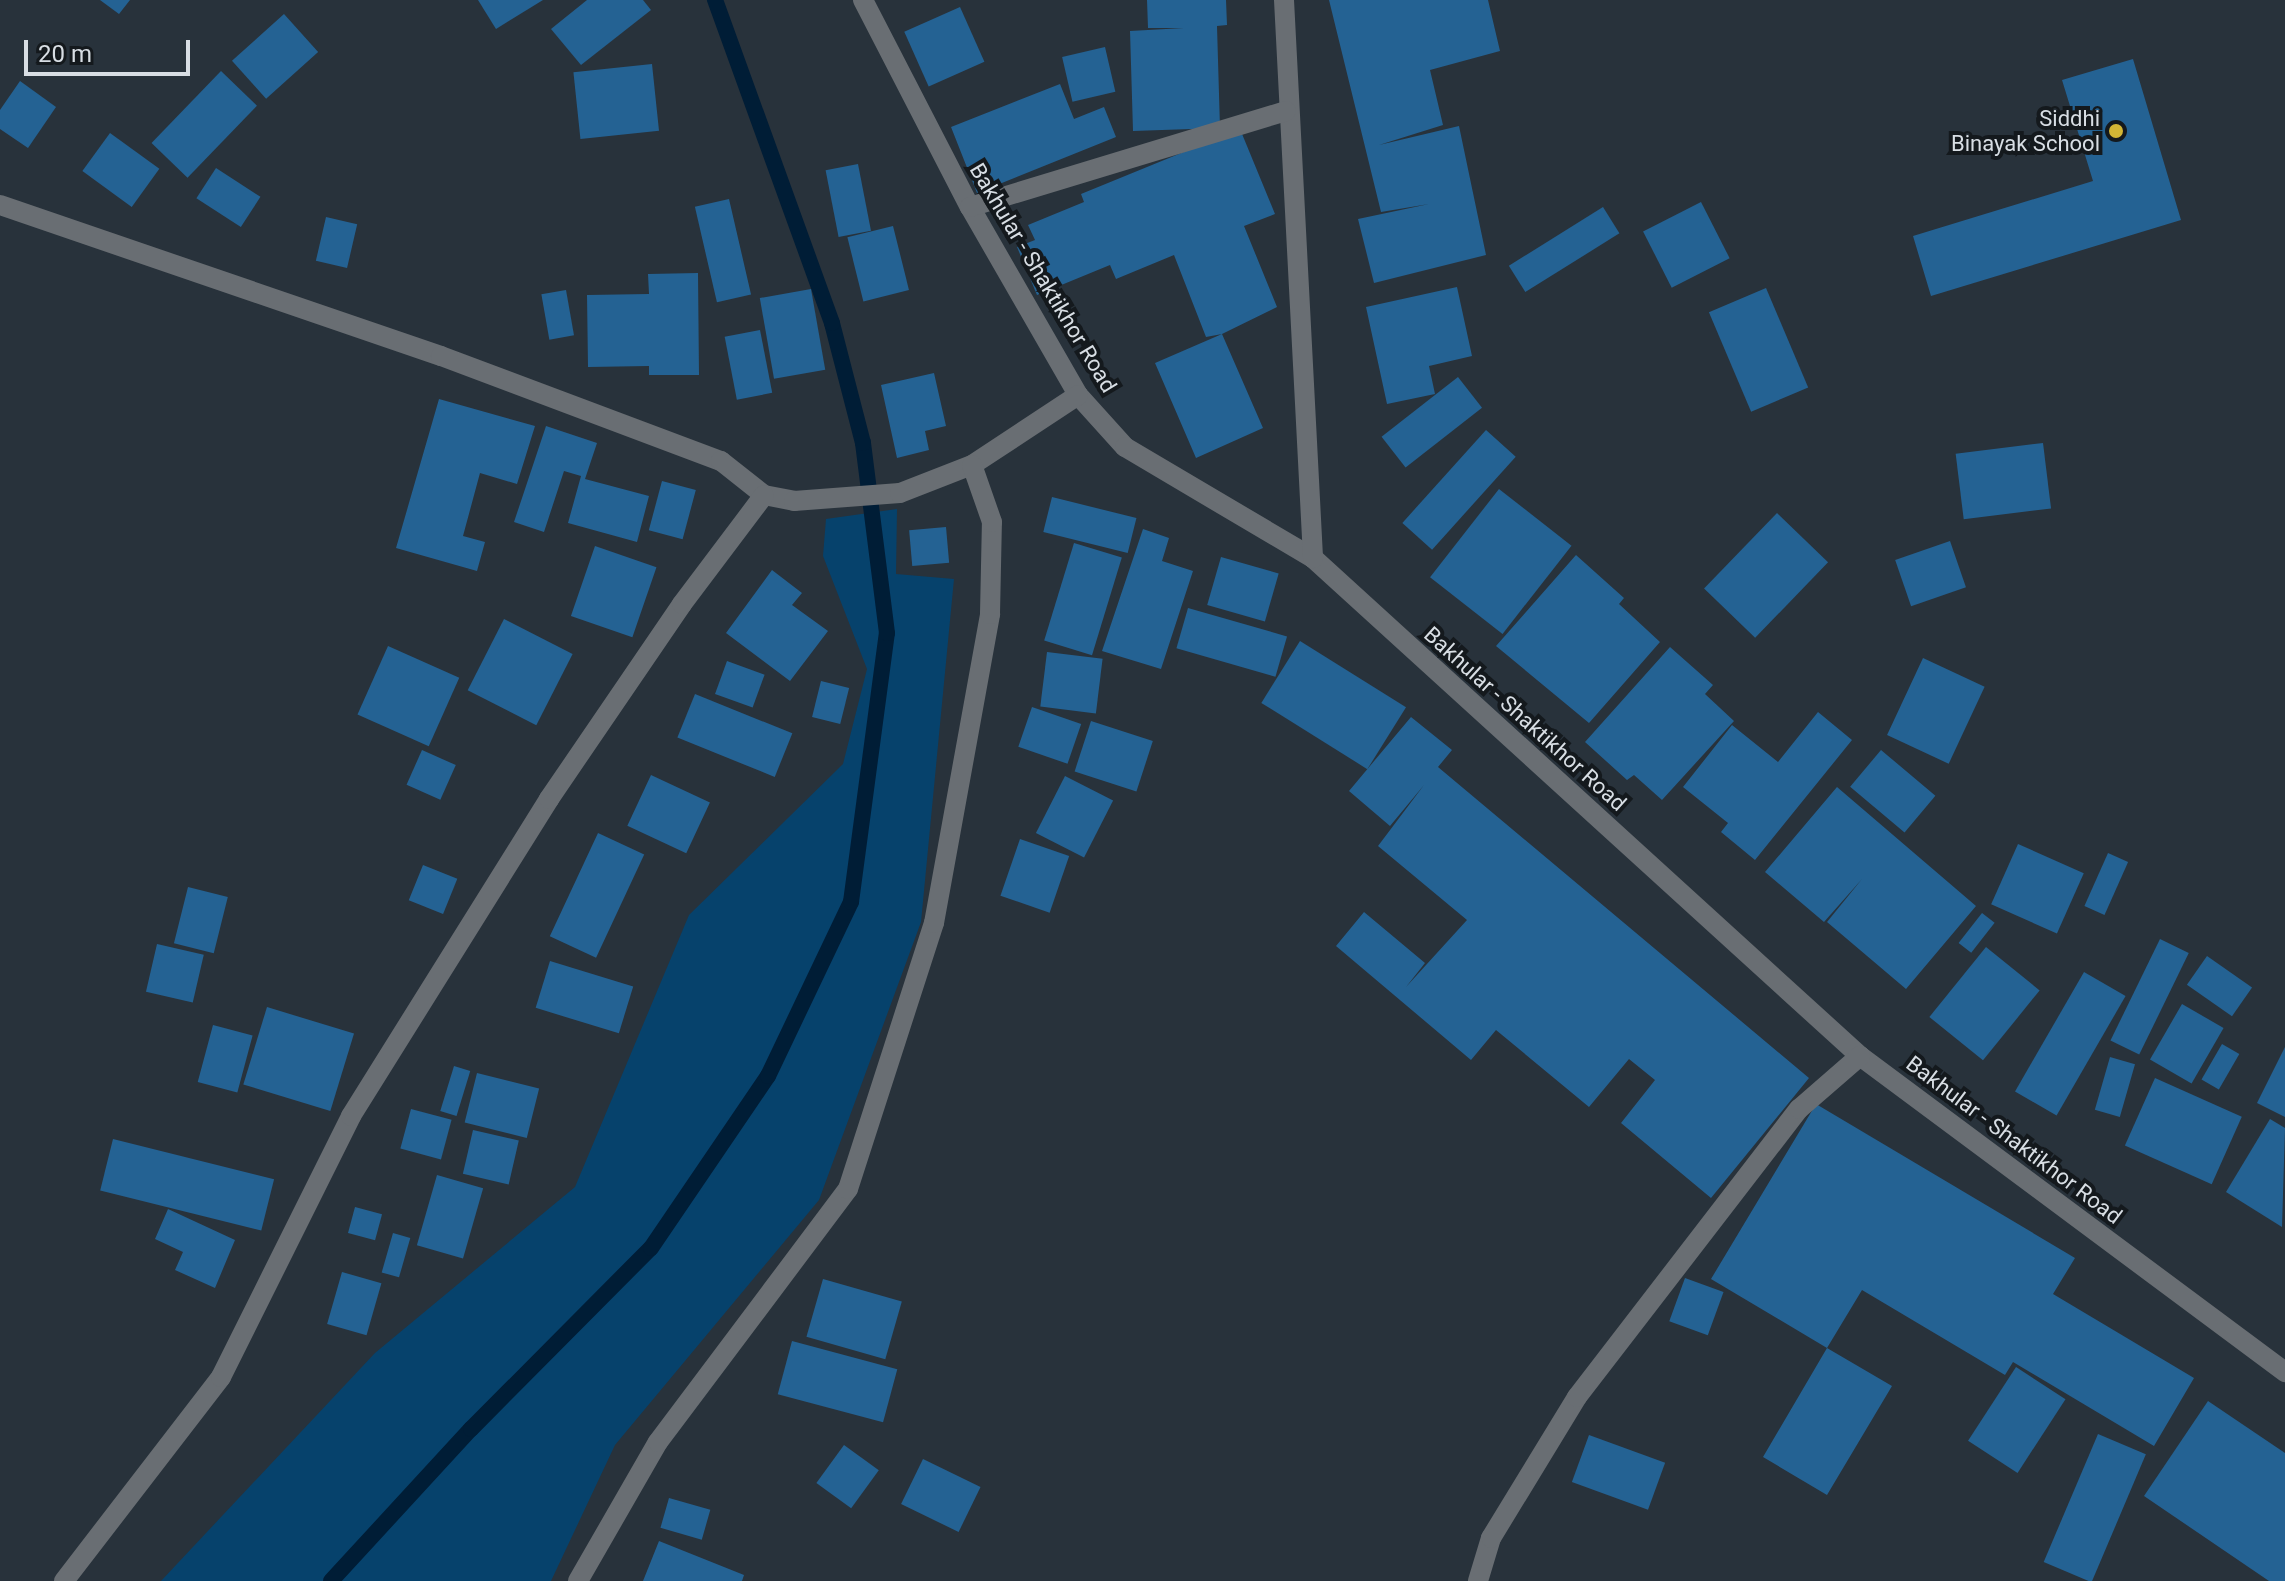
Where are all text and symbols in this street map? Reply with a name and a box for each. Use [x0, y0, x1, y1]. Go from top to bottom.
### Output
scale bar [28, 24, 194, 74]
text: 20 m [38, 40, 92, 68]
place label: Siddhi Binayak School [1951, 105, 2100, 156]
marker: Siddhi Binayak School [2107, 122, 2125, 140]
street label: Bakhular - Shaktikhor Road [964, 159, 1122, 397]
street label: Bakhular - Shaktikhor Road [1418, 621, 1632, 817]
street label: Bakhular - Shaktikhor Road [1901, 1050, 2127, 1230]

